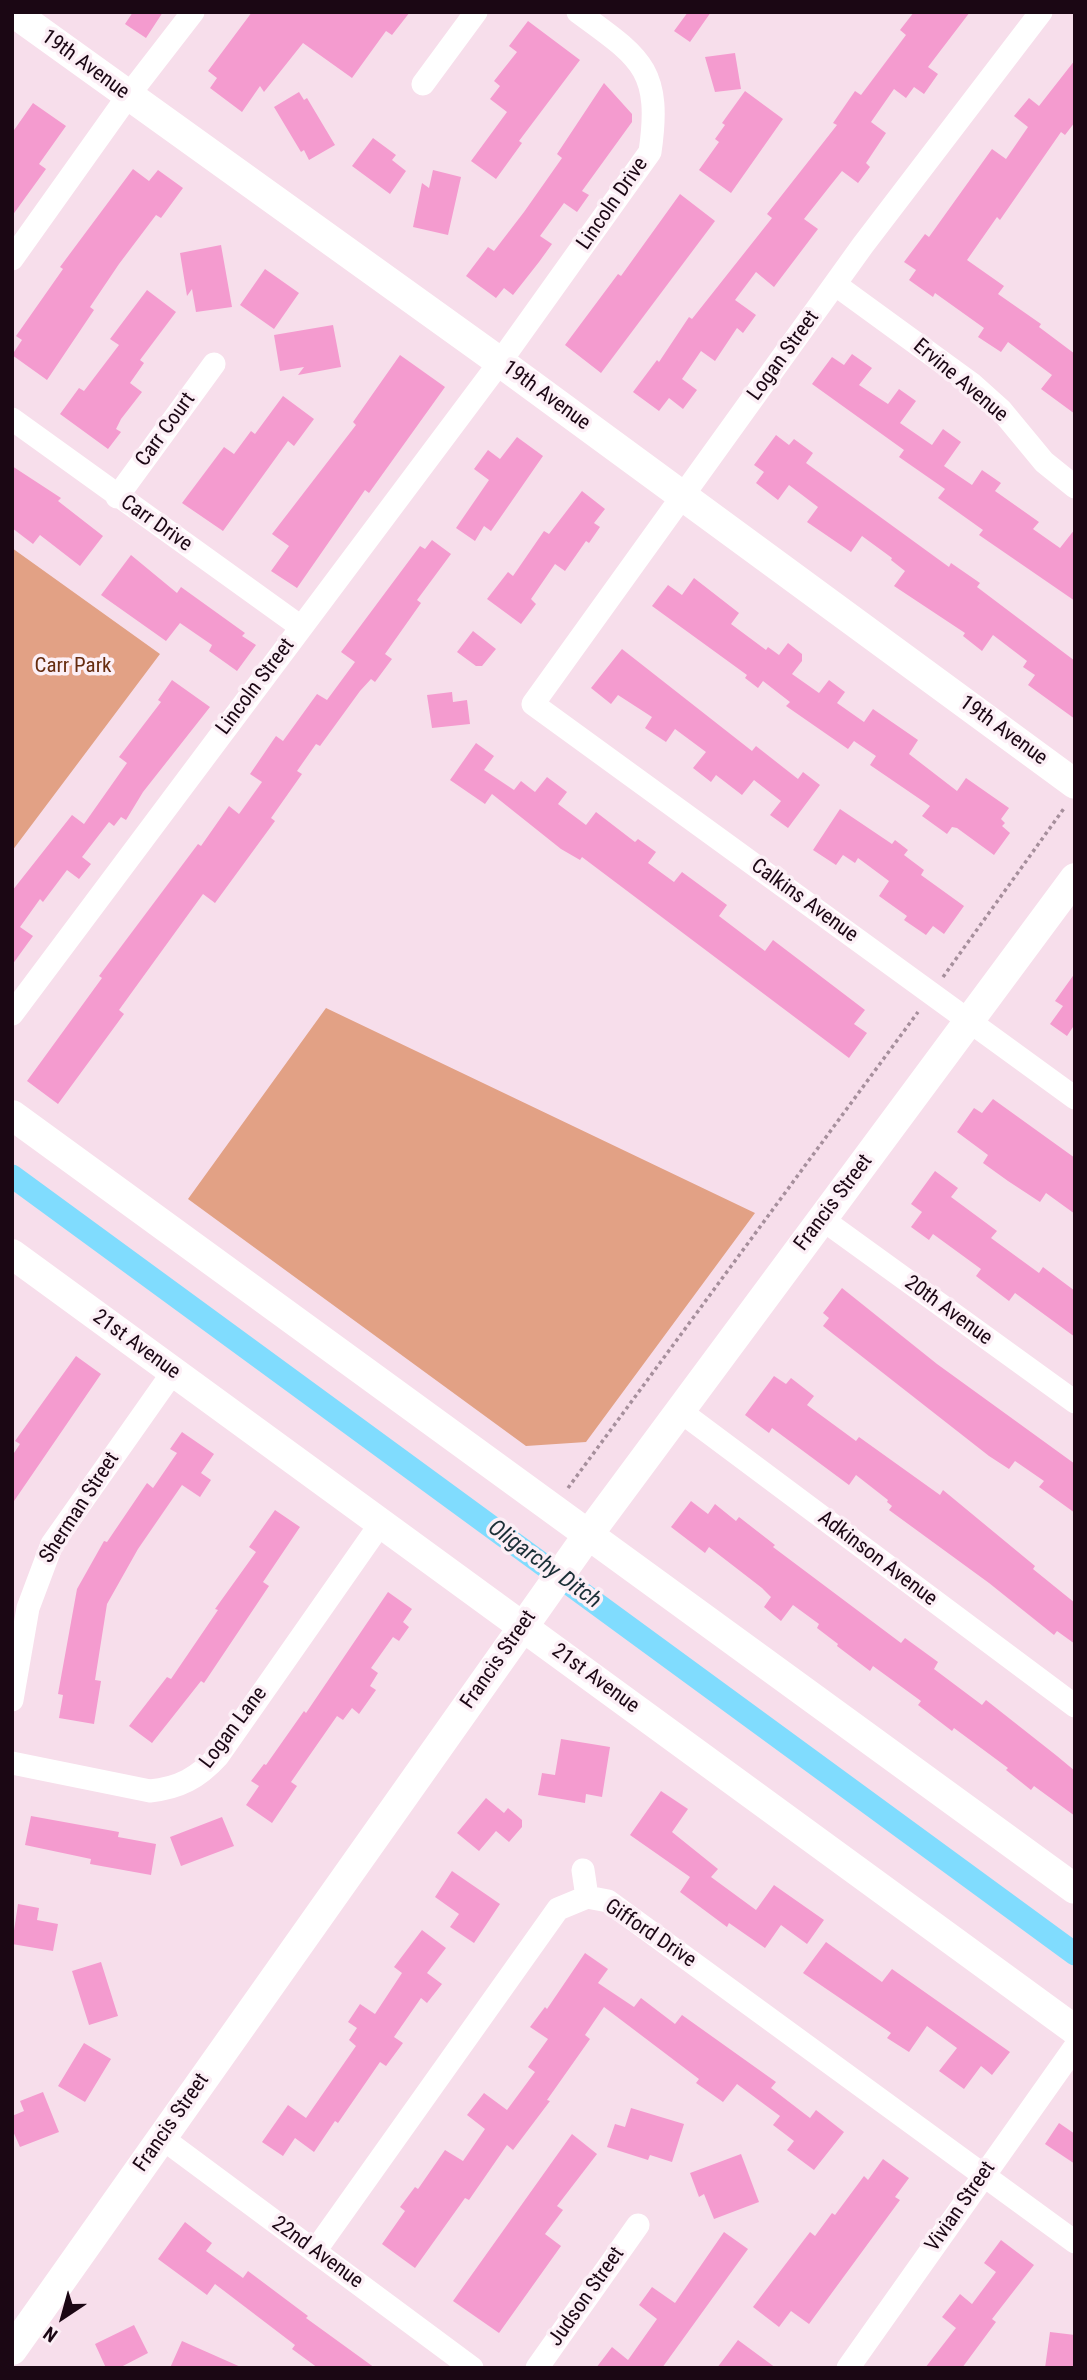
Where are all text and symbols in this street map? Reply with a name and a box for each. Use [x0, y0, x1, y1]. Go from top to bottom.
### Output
street label: 19th Avenue [36, 25, 134, 105]
street label: Lincoln Drive [572, 153, 654, 255]
street label: Logan Street [743, 306, 825, 406]
street label: Ervine Avenue [907, 334, 1013, 428]
street label: 19th Avenue [497, 356, 595, 436]
street label: Carr Court [131, 388, 201, 472]
street label: Carr Drive [115, 490, 197, 558]
street label: Lincoln Street [212, 634, 300, 740]
park label: Carr Park [34, 654, 112, 680]
street label: 19th Avenue [954, 691, 1052, 771]
street label: Calkins Avenue [746, 854, 862, 948]
street label: Francis Street [790, 1150, 878, 1256]
street label: 20th Avenue [899, 1271, 997, 1351]
street label: 21st Avenue [87, 1305, 185, 1385]
street label: Sherman Street [35, 1448, 125, 1568]
street label: Adkinson Avenue [812, 1506, 942, 1612]
water label: Oligarchy Ditch [482, 1515, 606, 1615]
street label: Francis Street [456, 1606, 542, 1714]
street label: 21st Avenue [546, 1639, 644, 1719]
street label: Logan Lane [195, 1682, 273, 1774]
street label: Gifford Drive [600, 1894, 700, 1974]
street label: Francis Street [129, 2069, 215, 2177]
street label: Vivian Street [921, 2157, 1001, 2257]
street label: 22nd Avenue [266, 2211, 368, 2295]
street label: Judson Street [544, 2243, 630, 2351]
north arrow [28, 2282, 98, 2352]
text: N [39, 2322, 62, 2347]

